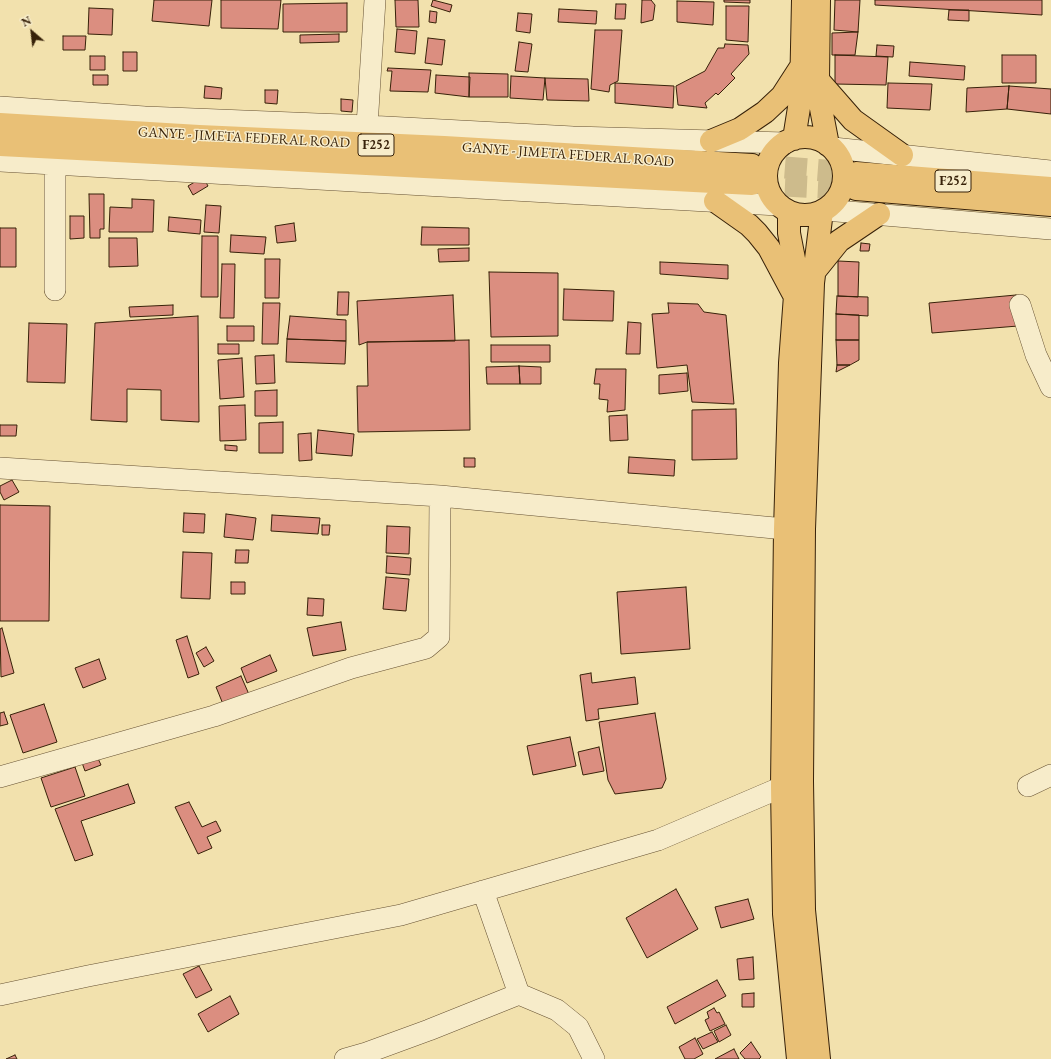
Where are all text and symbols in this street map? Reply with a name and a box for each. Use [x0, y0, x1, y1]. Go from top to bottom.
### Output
north arrow [12, 12, 52, 52]
text: N [19, 13, 34, 30]
street label: GANYE - JIMETA FEDERAL ROAD [138, 124, 350, 152]
road number: F252 [358, 134, 394, 156]
street label: GANYE - JIMETA FEDERAL ROAD [462, 139, 674, 171]
road number: F252 [935, 170, 971, 192]

